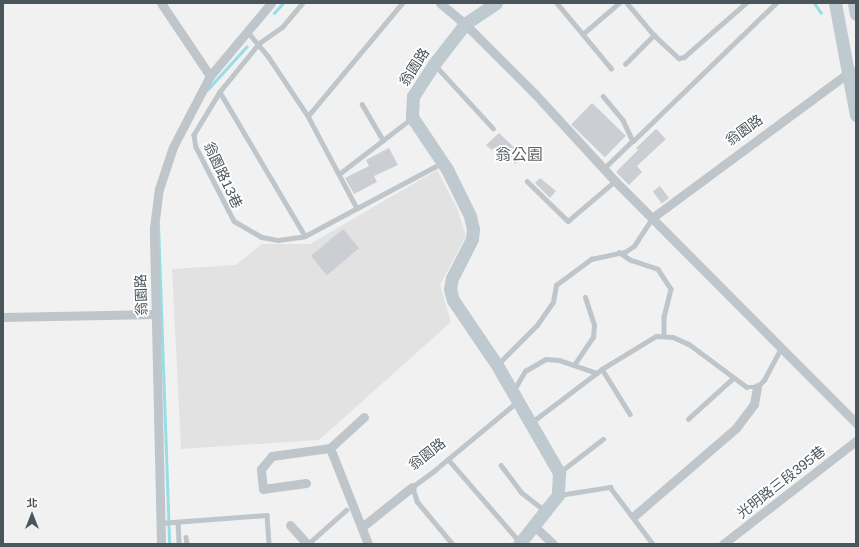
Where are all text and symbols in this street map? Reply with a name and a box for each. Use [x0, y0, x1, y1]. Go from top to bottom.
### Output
street label: 翁園路 [396, 45, 432, 89]
street label: 翁園路 [722, 111, 766, 149]
street label: 翁園路13巷 [200, 139, 246, 211]
district label: 翁公園 [495, 145, 543, 165]
street label: 翁園路 [132, 274, 150, 316]
street label: 翁園路 [405, 434, 449, 474]
street label: 光明路三段395巷 [734, 442, 828, 522]
north arrow [12, 495, 52, 535]
text: 北 [27, 497, 38, 509]

